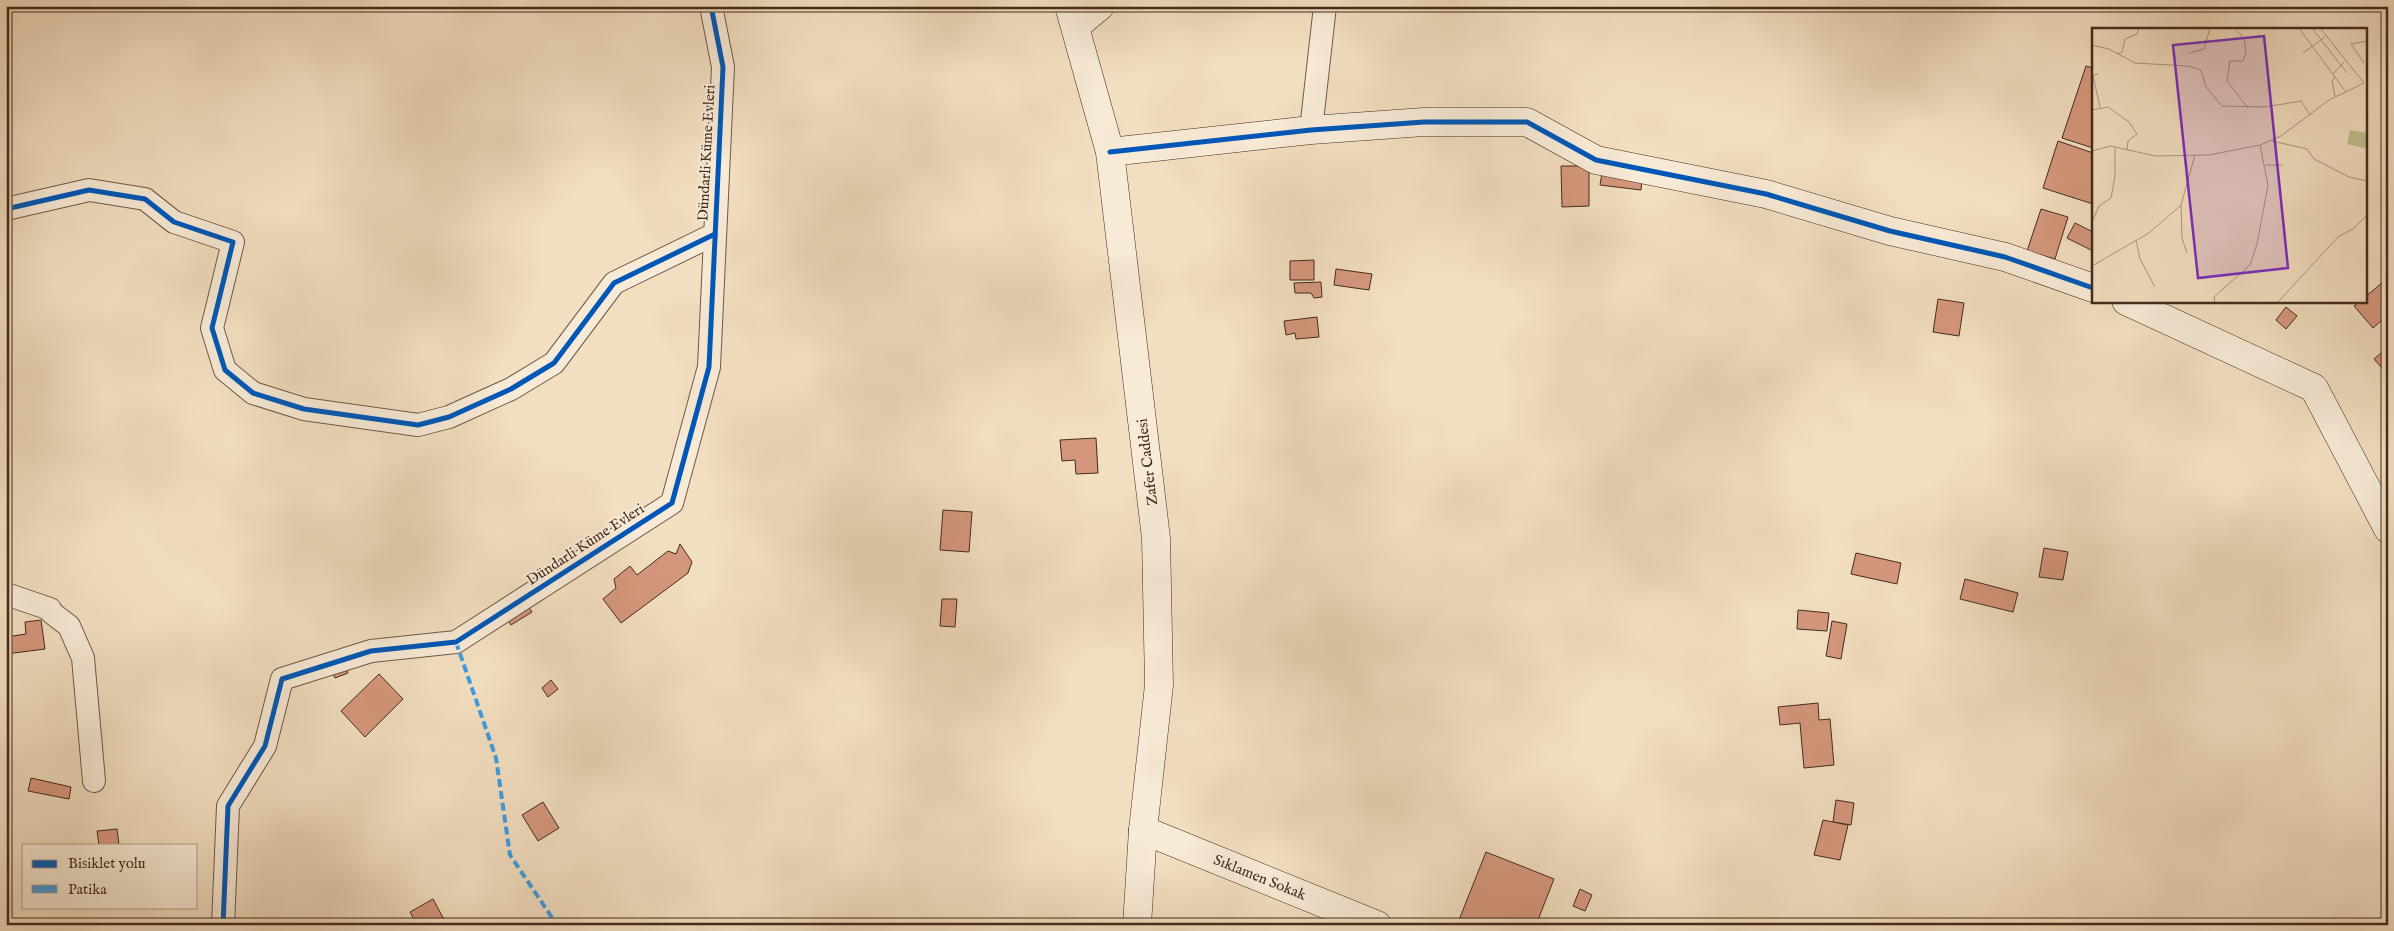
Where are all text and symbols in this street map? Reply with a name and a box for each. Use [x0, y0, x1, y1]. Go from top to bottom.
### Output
inset map [2092, 28, 2366, 302]
street label: Dündarli Küme Evleri [693, 84, 720, 222]
street label: Zafer Caddesi [1133, 417, 1162, 506]
street label: Dündarli Küme Evleri [523, 499, 648, 590]
legend [22, 844, 198, 908]
street label: Sıklamen Sokak [1211, 850, 1310, 905]
text: Bisiklet yolu [68, 854, 146, 873]
text: Patika [68, 880, 107, 899]

